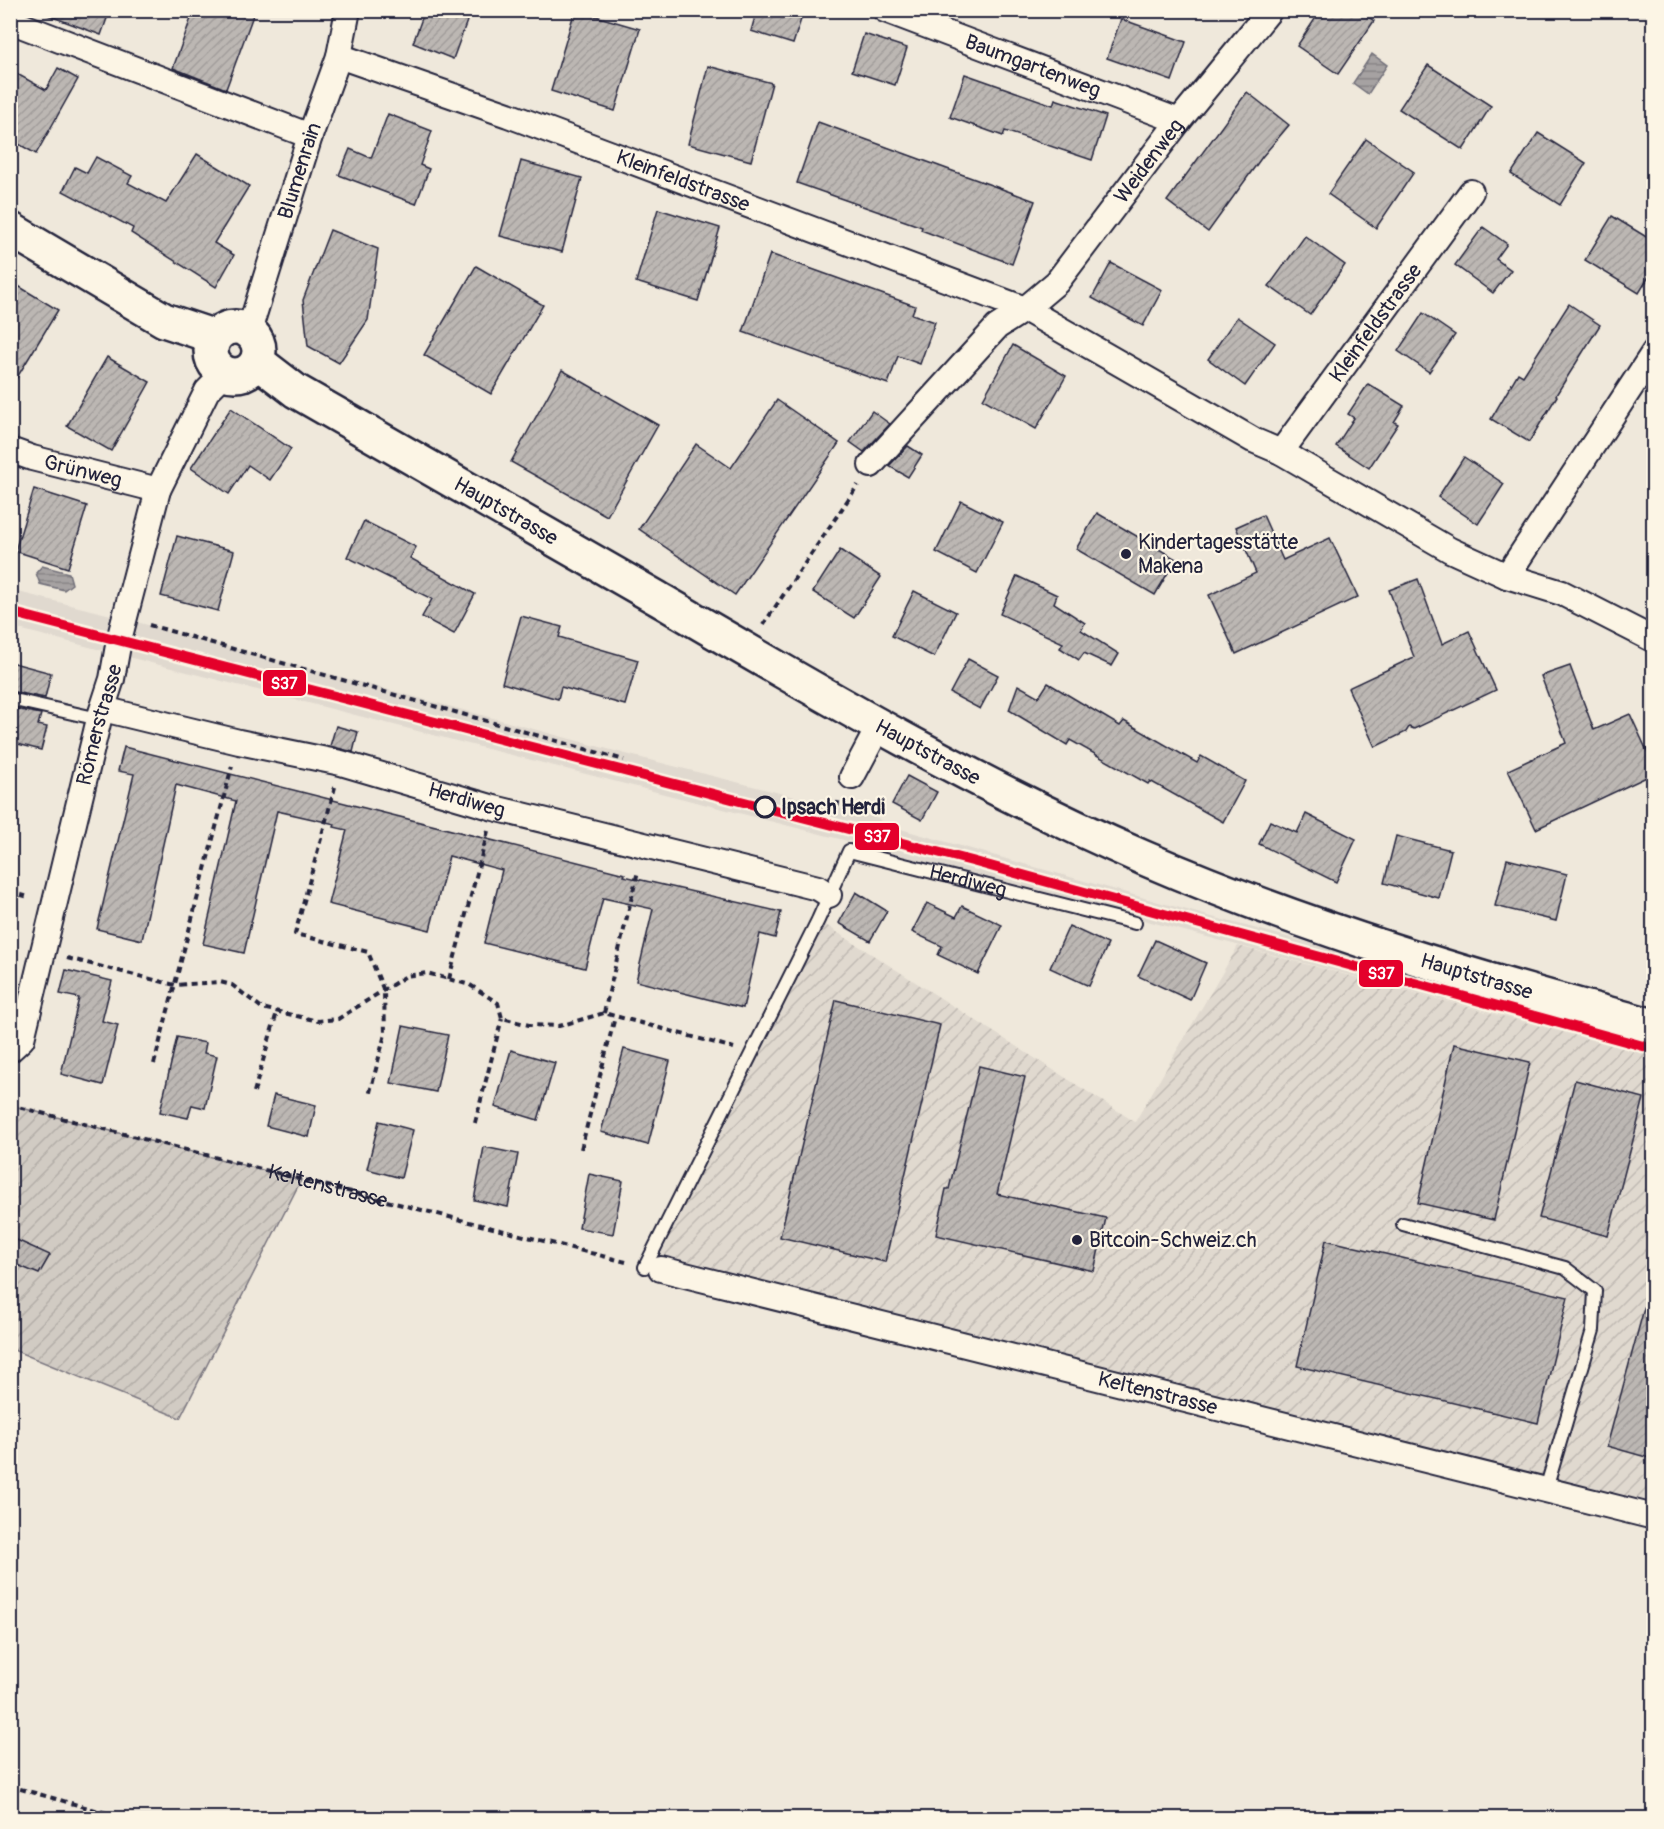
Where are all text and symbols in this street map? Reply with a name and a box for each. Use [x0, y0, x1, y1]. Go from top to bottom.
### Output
street label: Baumgartenweg [961, 28, 1105, 104]
street label: Weidenweg [1108, 113, 1190, 209]
street label: Blumenrain [271, 119, 327, 222]
street label: Kleinfeldstrasse [612, 143, 754, 218]
street label: Kleinfeldstrasse [1323, 258, 1428, 388]
street label: Grünweg [41, 448, 125, 494]
street label: Hauptstrasse [449, 470, 563, 552]
place label: Kindertagesstätte Makena [1138, 529, 1299, 580]
marker: Kindertagesstätte Makena [1119, 547, 1133, 561]
street label: Römerstrasse [70, 661, 128, 788]
line badge: S37 [262, 669, 307, 697]
text: S37 [271, 674, 298, 694]
street label: Hauptstrasse [870, 713, 986, 792]
street label: Herdiweg [425, 776, 508, 824]
place label: Ipsach Herdi [781, 794, 885, 821]
marker: Ipsach Herdi [754, 796, 776, 818]
line badge: S37 [854, 822, 900, 851]
text: S37 [864, 827, 891, 847]
street label: Herdiweg [926, 858, 1010, 904]
street label: Hauptstrasse [1417, 947, 1537, 1006]
line badge: S37 [1358, 959, 1404, 988]
text: S37 [1368, 964, 1395, 984]
street label: Keltenstrasse [265, 1158, 391, 1214]
place label: Bitcoin-Schweiz.ch [1089, 1227, 1256, 1254]
marker: Bitcoin-Schweiz.ch [1070, 1233, 1084, 1247]
street label: Keltenstrasse [1095, 1365, 1221, 1421]

